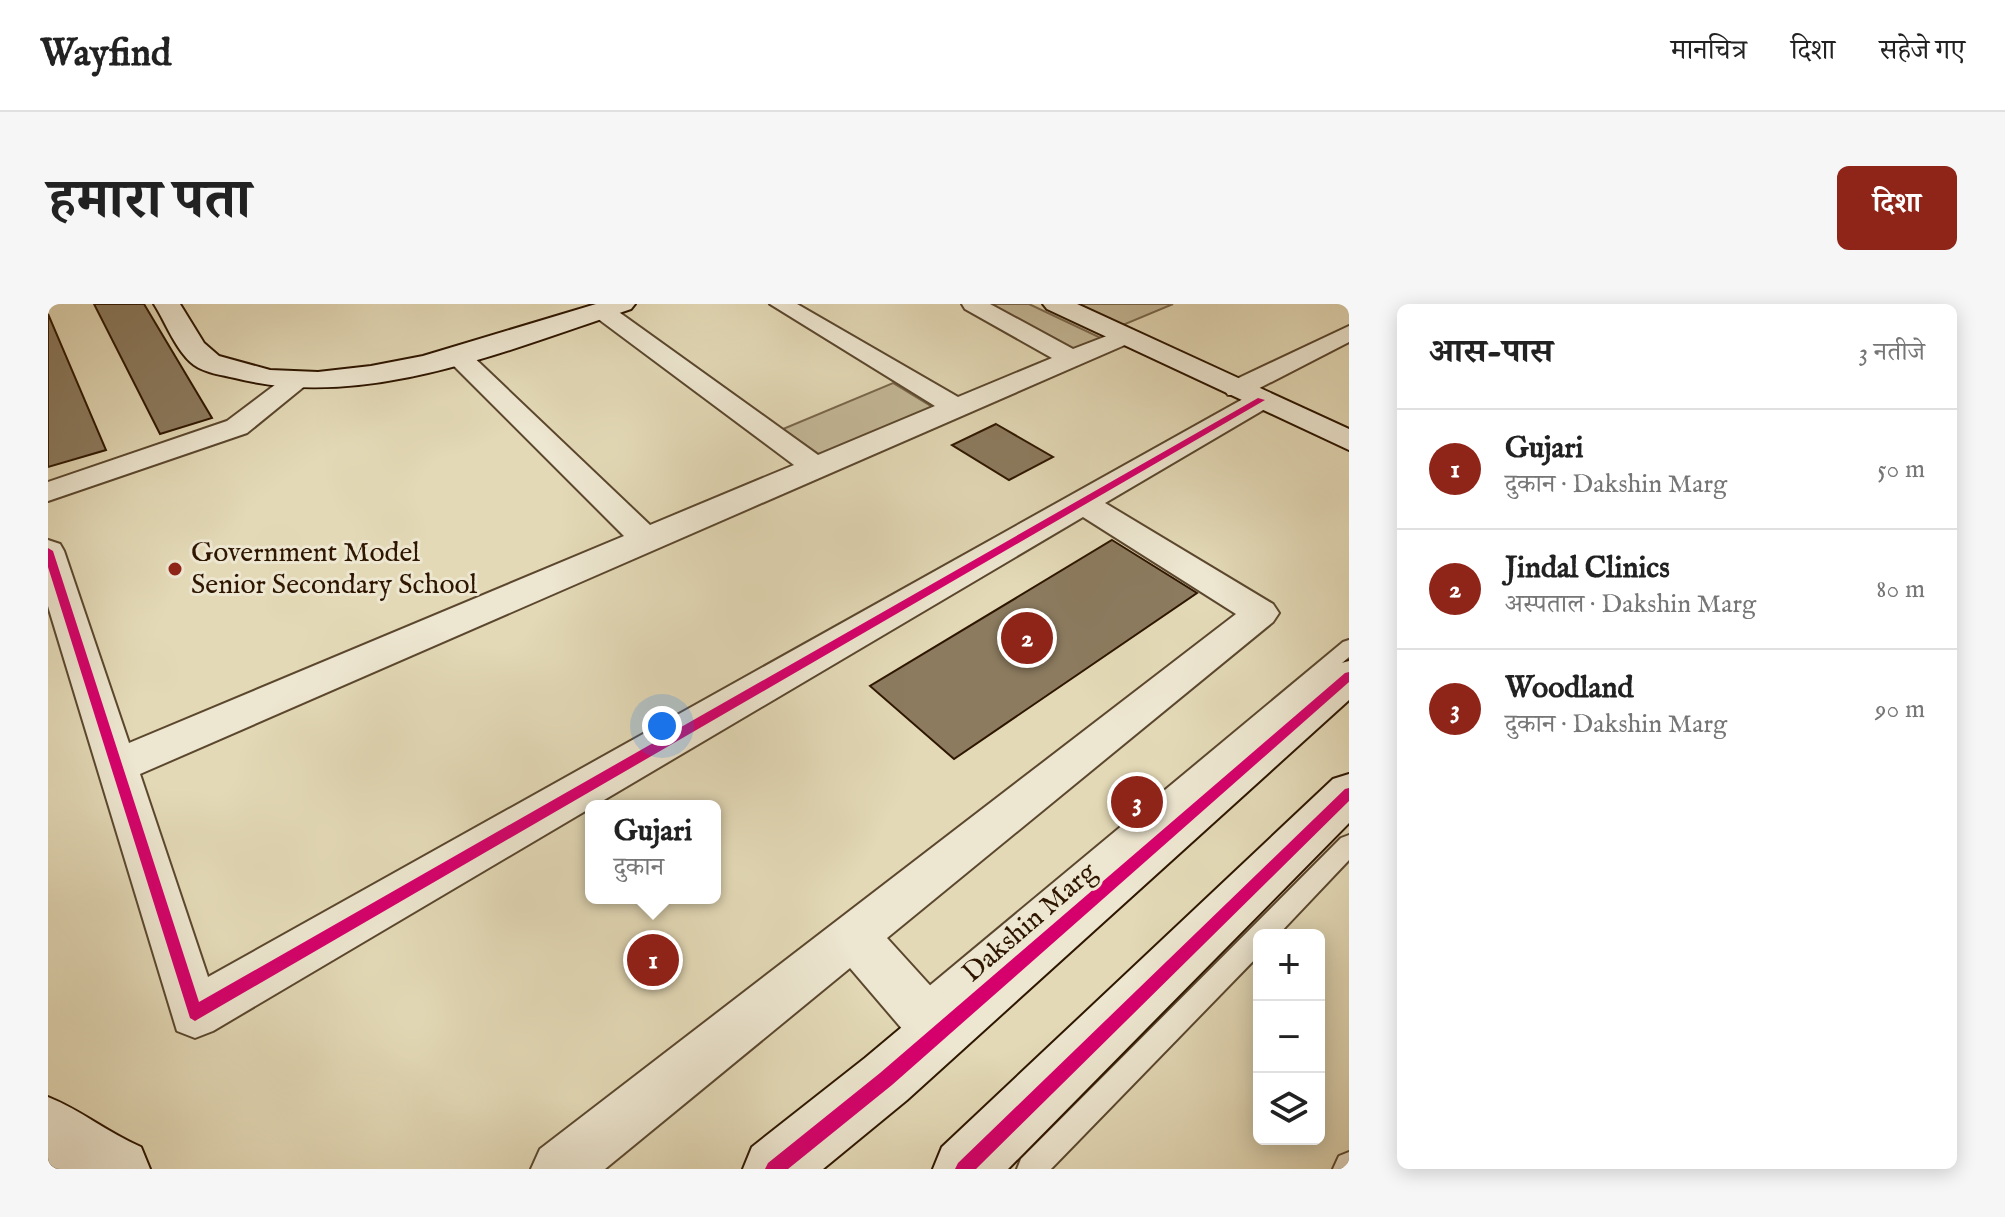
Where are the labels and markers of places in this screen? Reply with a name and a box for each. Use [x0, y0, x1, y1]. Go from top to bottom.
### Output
place label: Government Model Senior Secondary School [191, 536, 477, 603]
marker: Government Model Senior Secondary School [166, 560, 184, 578]
pin: 2 [1001, 608, 1053, 668]
pin: 3 [1111, 772, 1163, 832]
pin: 1 [627, 930, 679, 990]

